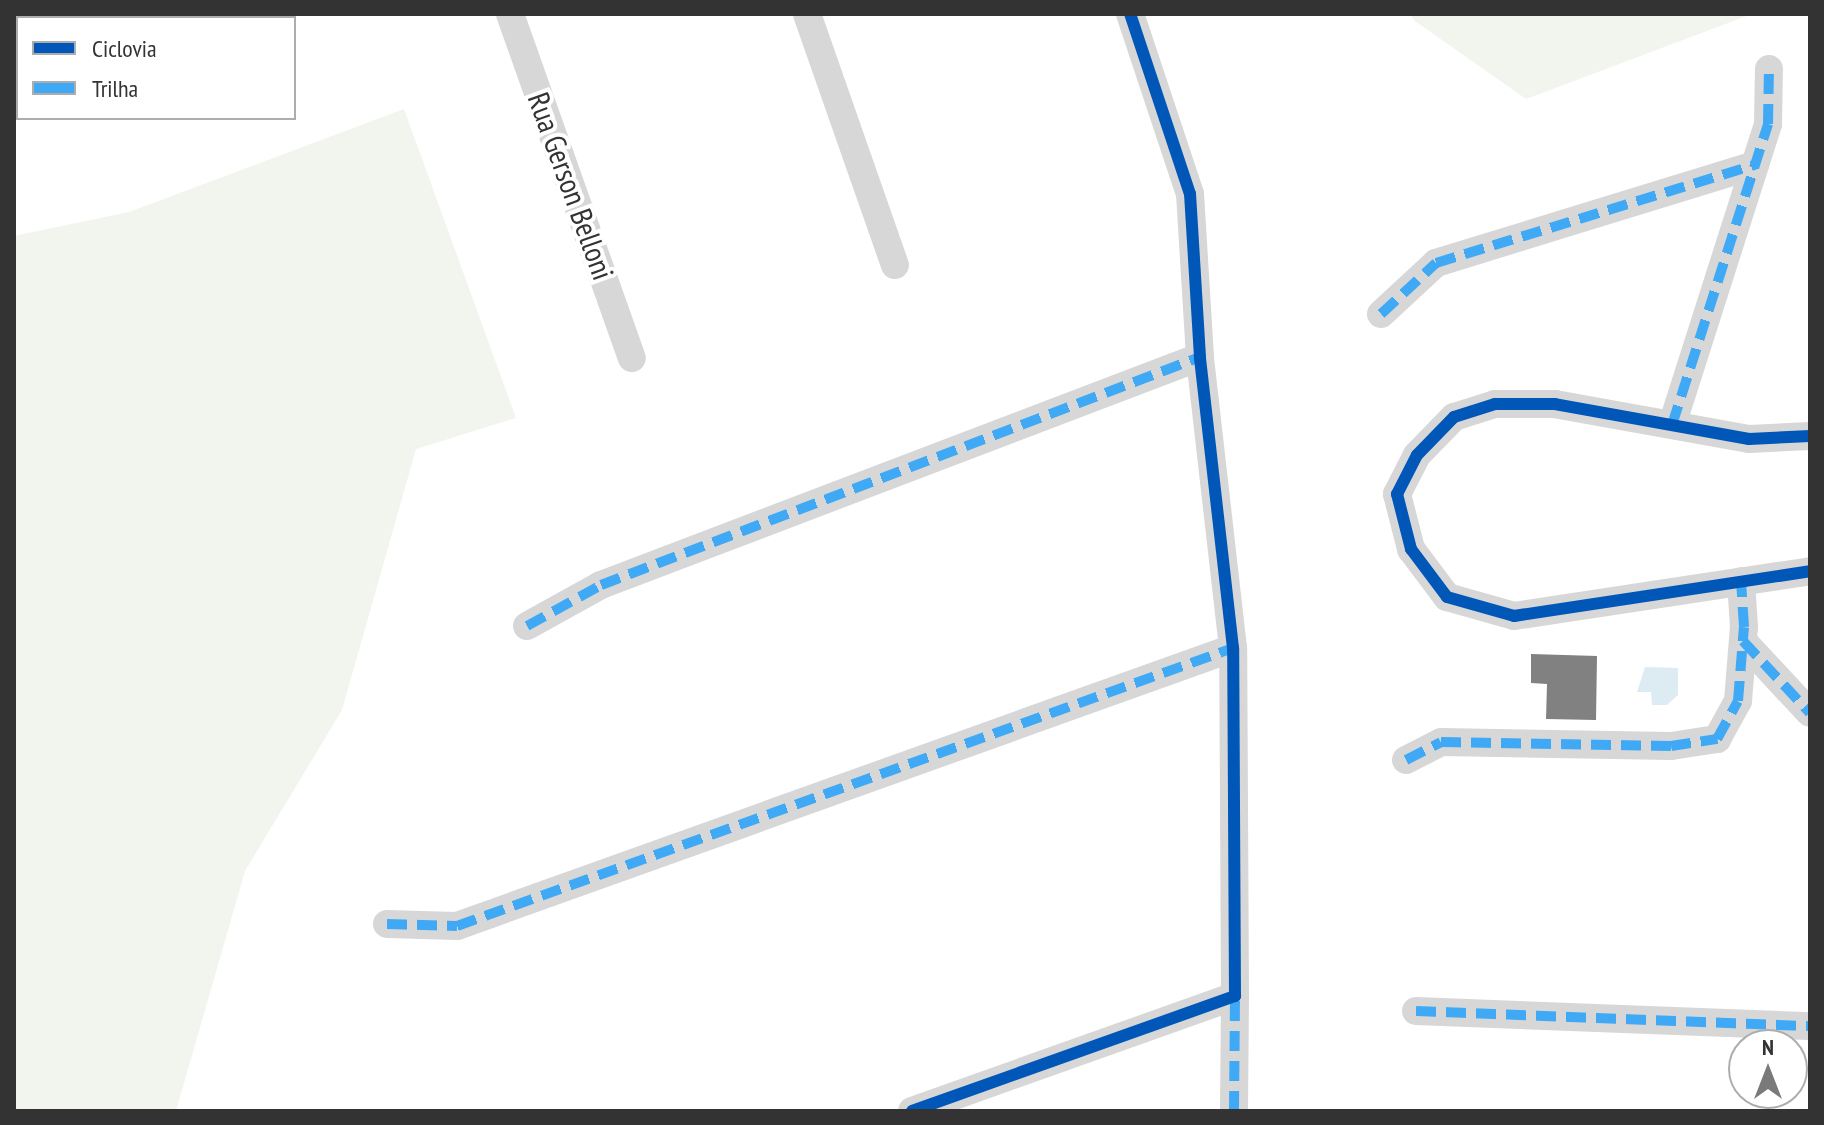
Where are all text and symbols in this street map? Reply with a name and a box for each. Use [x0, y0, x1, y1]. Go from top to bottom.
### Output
legend [16, 16, 296, 120]
text: Ciclovia [92, 33, 157, 64]
text: Trilha [92, 73, 138, 104]
street label: Rua Gerson Belloni [520, 87, 622, 285]
north arrow [1728, 1029, 1808, 1109]
text: N [1762, 1033, 1774, 1061]

